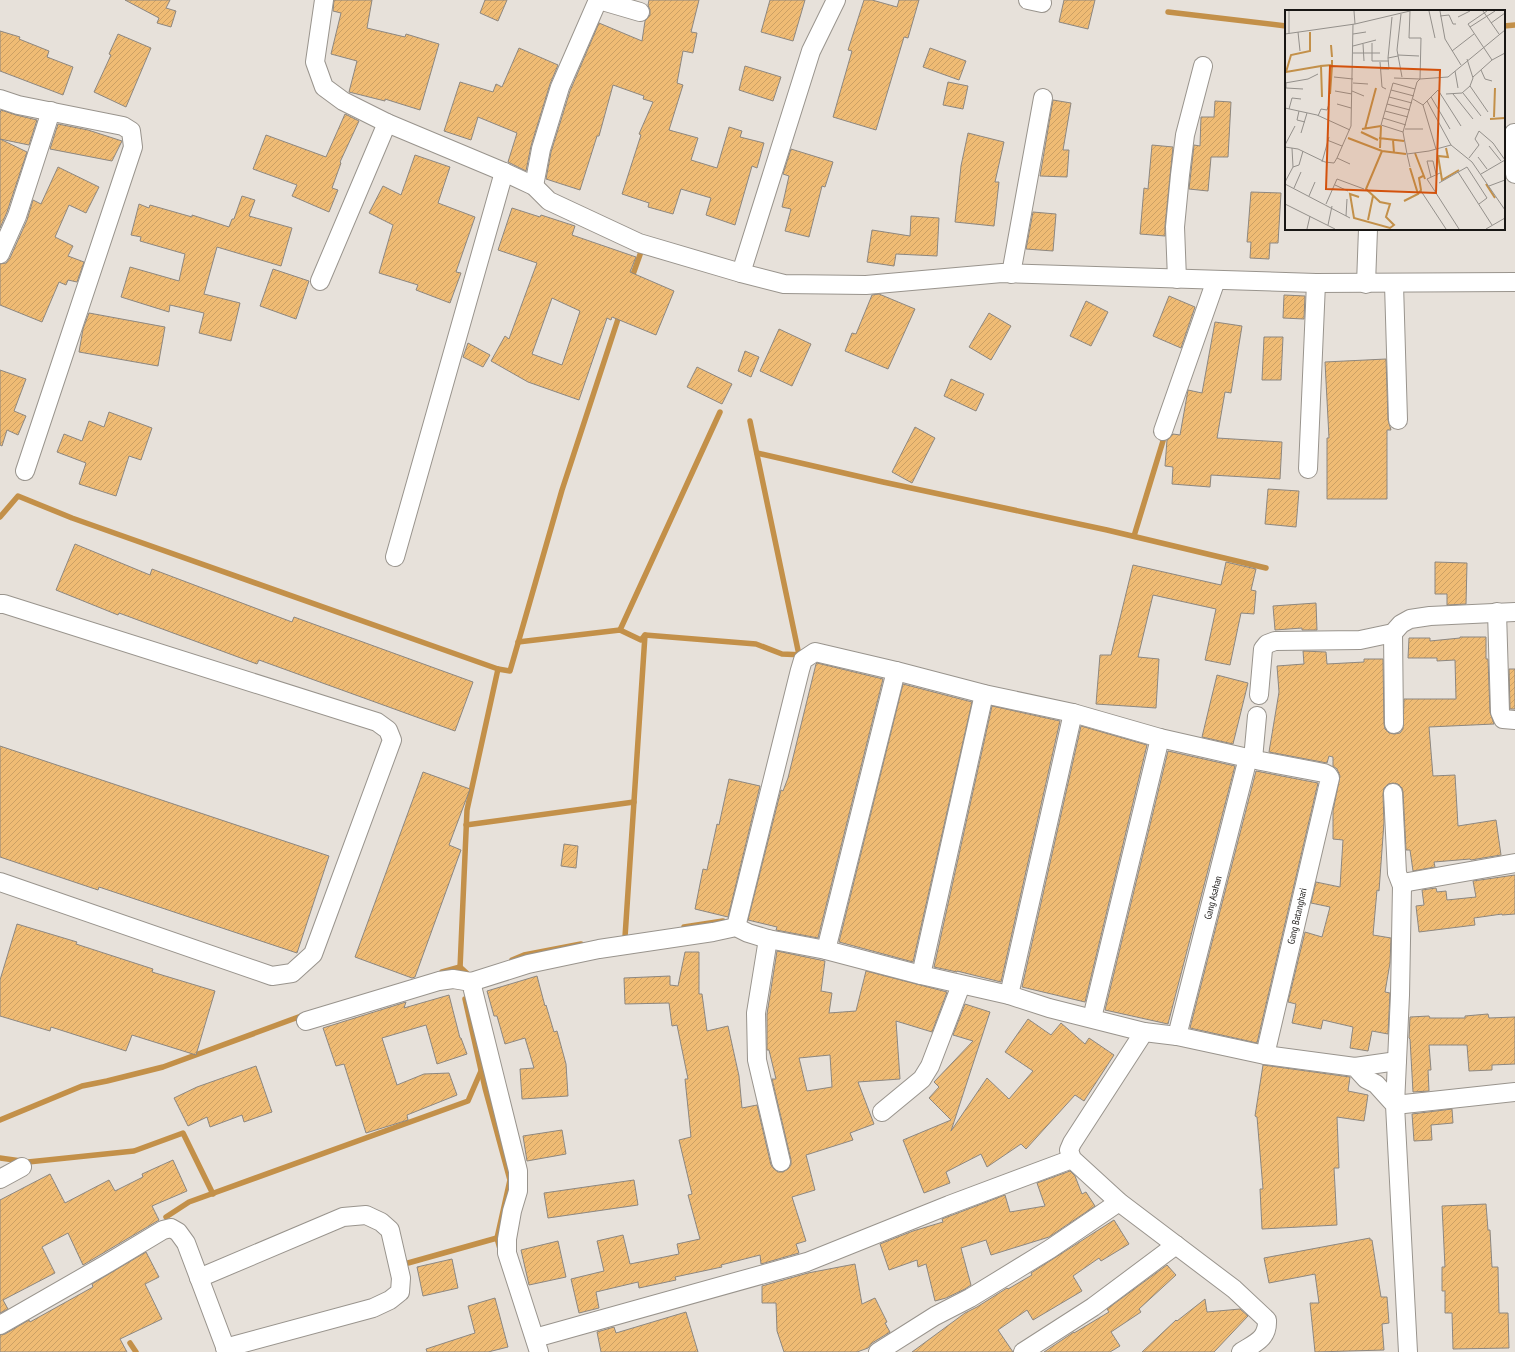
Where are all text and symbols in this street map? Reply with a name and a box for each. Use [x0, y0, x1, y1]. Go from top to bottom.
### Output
inset map [1285, 10, 1505, 230]
street label: Gang Asahan [1201, 874, 1224, 921]
street label: Gang Batanghari [1284, 887, 1310, 945]

